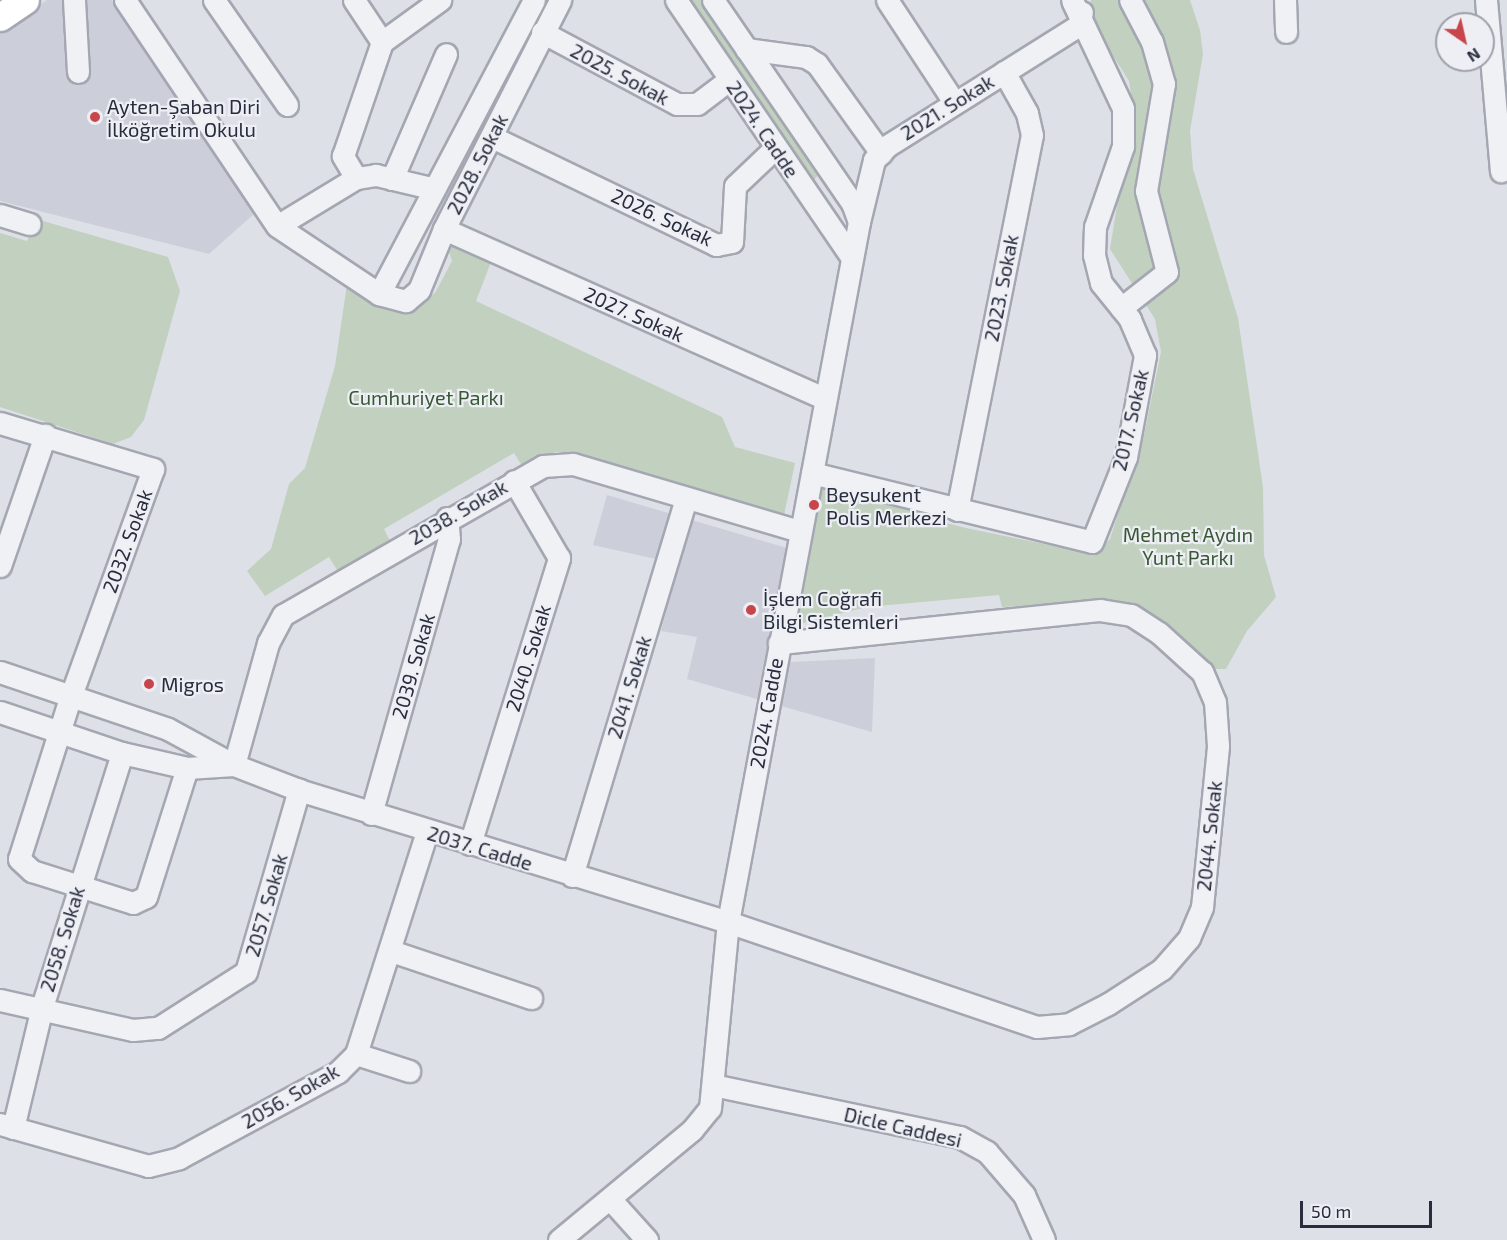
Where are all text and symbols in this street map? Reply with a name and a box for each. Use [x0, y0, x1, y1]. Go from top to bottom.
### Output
north arrow [1435, 12, 1495, 72]
street label: 2025. Sokak [567, 38, 673, 110]
text: N [1464, 45, 1484, 67]
street label: 2021. Sokak [896, 69, 998, 145]
street label: 2024. Cadde [722, 76, 804, 182]
place label: Ayten-Şaban Diri İlköğretim Okulu [107, 94, 260, 141]
marker: Ayten-Şaban Diri İlköğretim Okulu [88, 110, 102, 124]
street label: 2028. Sokak [441, 110, 513, 218]
street label: 2026. Sokak [608, 183, 716, 251]
street label: 2023. Sokak [979, 232, 1023, 344]
street label: 2027. Sokak [580, 281, 688, 347]
street label: 2017. Sokak [1107, 367, 1153, 473]
park label: Cumhuriyet Parkı [348, 385, 504, 409]
street label: 2038. Sokak [405, 474, 511, 550]
place label: Beysukent Polis Merkezi [826, 482, 947, 529]
street label: 2032. Sokak [97, 486, 157, 596]
marker: Beysukent Polis Merkezi [807, 498, 821, 512]
park label: Mehmet Aydın Yunt Parkı [1123, 522, 1253, 569]
place label: İşlem Coğrafi Bilgi Sistemleri [763, 586, 899, 633]
street label: 2040. Sokak [500, 602, 556, 714]
marker: İşlem Coğrafi Bilgi Sistemleri [744, 603, 758, 617]
street label: 2039. Sokak [386, 610, 440, 722]
street label: 2041. Sokak [602, 633, 656, 741]
street label: 2024. Cadde [744, 656, 788, 770]
place label: Migros [161, 672, 224, 696]
marker: Migros [142, 677, 156, 691]
street label: 2044. Sokak [1191, 780, 1227, 892]
street label: 2037. Cadde [424, 821, 536, 875]
street label: 2057. Sokak [240, 851, 292, 959]
street label: 2058. Sokak [35, 883, 89, 995]
street label: 2056. Sokak [237, 1059, 343, 1133]
street label: Dicle Caddesi [842, 1102, 964, 1152]
scale bar [1303, 1189, 1435, 1227]
text: 50 m [1311, 1200, 1351, 1222]

